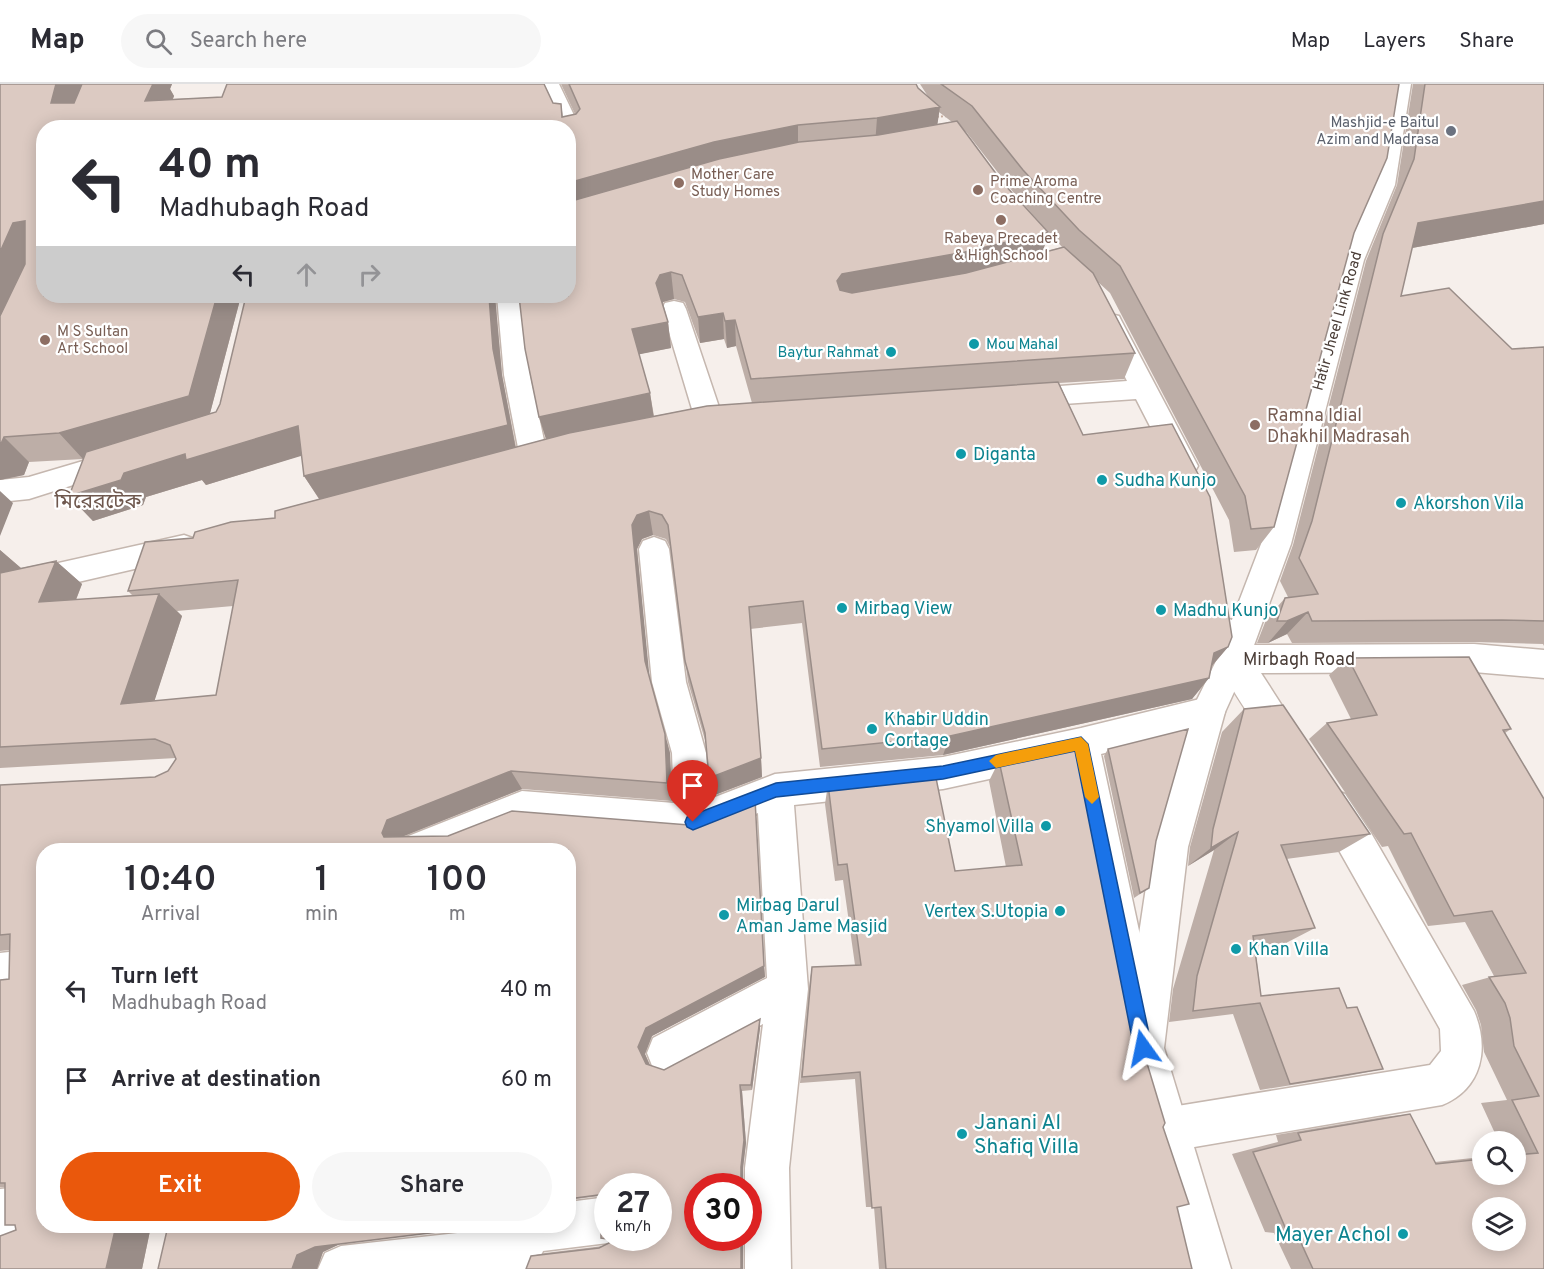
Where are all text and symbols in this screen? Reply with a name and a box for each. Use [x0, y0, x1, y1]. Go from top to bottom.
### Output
search box [121, 14, 541, 68]
text: Map [30, 23, 85, 59]
icon: search [142, 25, 175, 58]
text: Search here [190, 28, 307, 55]
text: Map [1291, 28, 1330, 55]
text: Layers [1363, 28, 1426, 55]
text: Share [1459, 28, 1514, 55]
place label: Mashjid-e Baitul Azim and Madrasa [1316, 114, 1439, 150]
marker: Mashjid-e Baitul Azim and Madrasa [1444, 124, 1458, 138]
text: 40 m [159, 140, 261, 193]
icon: left [60, 144, 138, 222]
place label: Mother Care Study Homes [691, 166, 780, 202]
place label: Prime Aroma Coaching Centre [990, 173, 1102, 209]
marker: Mother Care Study Homes [672, 176, 686, 190]
marker: Prime Aroma Coaching Centre [971, 183, 985, 197]
text: Madhubagh Road [159, 192, 370, 226]
marker: Rabeya Precadet & High School [994, 213, 1008, 227]
place label: Rabeya Precadet & High School [944, 230, 1058, 266]
street label: Hatir Jheel Link Road [1309, 250, 1367, 393]
icon: left [227, 258, 260, 291]
icon: ahead [290, 258, 323, 291]
icon: right [353, 258, 386, 291]
place label: M S Sultan Art School [57, 323, 129, 359]
marker: M S Sultan Art School [38, 333, 52, 347]
place label: Mou Mahal [986, 336, 1058, 355]
marker: Mou Mahal [967, 337, 981, 351]
place label: Baytur Rahmat [777, 344, 879, 363]
marker: Baytur Rahmat [884, 345, 898, 359]
place label: Ramna Idial Dhakhil Madrasah [1267, 405, 1410, 449]
marker: Ramna Idial Dhakhil Madrasah [1248, 418, 1262, 432]
place label: Diganta [973, 444, 1036, 467]
marker: Diganta [954, 447, 968, 461]
place label: Sudha Kunjo [1114, 470, 1216, 493]
marker: Sudha Kunjo [1095, 473, 1109, 487]
district label: মিরেরটেক [53, 489, 143, 516]
place label: Akorshon Vila [1413, 493, 1524, 516]
marker: Akorshon Vila [1394, 496, 1408, 510]
place label: Mirbag View [854, 598, 953, 621]
place label: Madhu Kunjo [1173, 600, 1279, 623]
marker: Mirbag View [835, 601, 849, 615]
marker: Madhu Kunjo [1154, 603, 1168, 617]
street label: Mirbagh Road [1243, 649, 1355, 672]
place label: Khabir Uddin Cortage [884, 709, 989, 753]
marker: Khabir Uddin Cortage [865, 722, 879, 736]
pin [667, 760, 718, 822]
icon: arrive [676, 769, 709, 802]
place label: Shyamol Villa [925, 816, 1034, 839]
marker: Shyamol Villa [1039, 819, 1053, 833]
text: 10:40 [124, 858, 217, 904]
text: 1 [315, 858, 329, 904]
text: 100 [427, 858, 488, 904]
place label: Mirbag Darul Aman Jame Masjid [736, 895, 888, 939]
place label: Vertex S.Utopia [924, 901, 1048, 924]
text: Arrival [141, 902, 200, 928]
text: min [305, 902, 338, 928]
text: m [449, 902, 466, 928]
marker: Vertex S.Utopia [1053, 904, 1067, 918]
marker: Mirbag Darul Aman Jame Masjid [717, 908, 731, 922]
place label: Khan Villa [1248, 939, 1329, 962]
marker: Khan Villa [1229, 942, 1243, 956]
text: Turn left [111, 964, 199, 991]
icon: left [60, 974, 93, 1007]
text: 40 m [500, 977, 552, 1004]
text: Madhubagh Road [111, 991, 267, 1017]
position arrow [1111, 1016, 1175, 1080]
icon: arrive [60, 1064, 93, 1097]
text: Arrive at destination [111, 1067, 321, 1094]
text: 60 m [501, 1067, 552, 1094]
place label: Janani Al Shafiq Villa [974, 1110, 1079, 1161]
marker: Janani Al Shafiq Villa [955, 1127, 969, 1141]
map controls [1472, 1131, 1526, 1251]
button: search [1472, 1131, 1526, 1185]
button: Exit [60, 1152, 300, 1221]
button: Share [312, 1152, 552, 1221]
speed limit sign: 30 [684, 1173, 762, 1251]
text: 27 [616, 1186, 650, 1223]
button: layers [1472, 1197, 1526, 1251]
text: km/h [615, 1218, 651, 1237]
place label: Mayer Achol [1275, 1222, 1391, 1249]
marker: Mayer Achol [1396, 1227, 1410, 1241]

